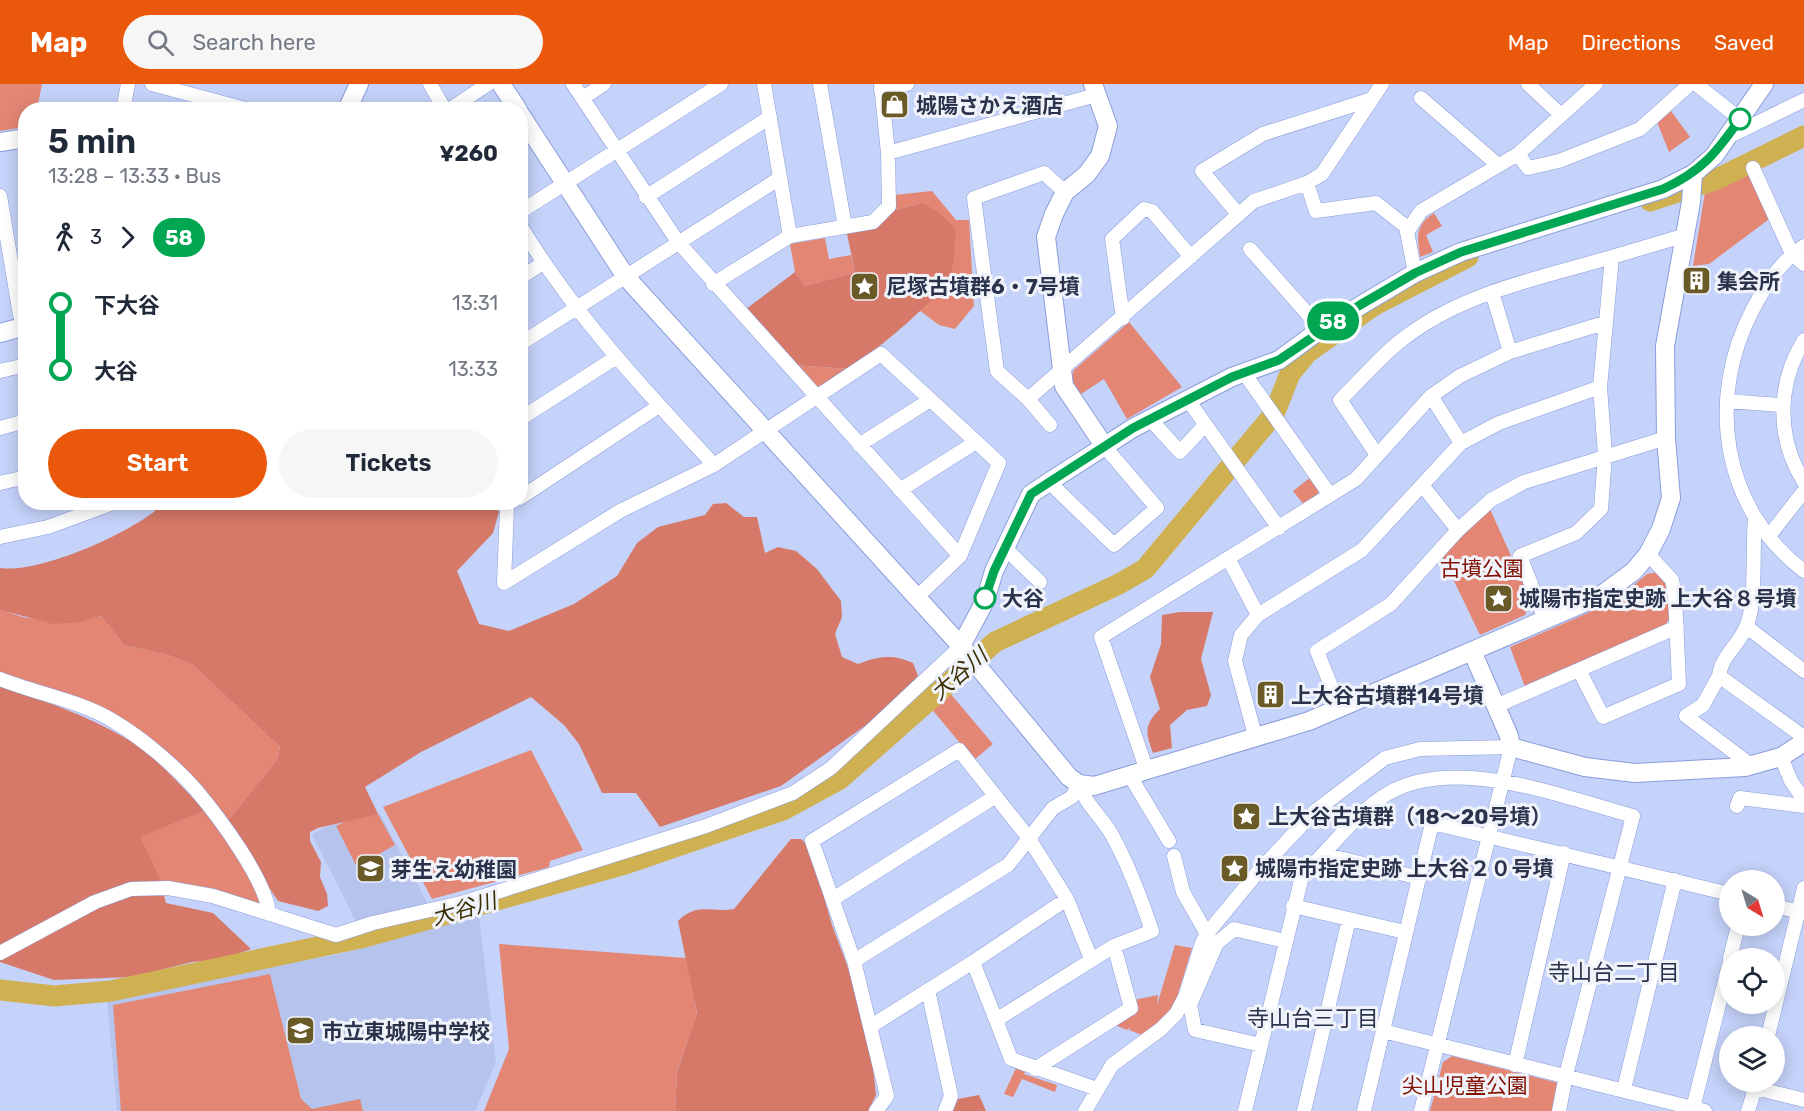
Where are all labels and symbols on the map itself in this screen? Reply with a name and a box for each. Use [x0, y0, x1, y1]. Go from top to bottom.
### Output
shop icon: 城陽さかえ酒店 [879, 89, 911, 121]
place label: 城陽さかえ酒店 [916, 93, 1063, 118]
unlabelled marker [1729, 108, 1751, 130]
building icon: 集会所 [1680, 265, 1712, 297]
place label: 集会所 [1717, 269, 1780, 294]
place icon: 尼塚古墳群6・7号墳 [849, 270, 881, 302]
place label: 尼塚古墳群6・7号墳 [886, 274, 1080, 299]
line badge: 58 [1306, 302, 1360, 340]
park label: 古墳公園 [1440, 556, 1524, 581]
place icon: 城陽市指定史跡 上大谷８号墳 [1482, 582, 1514, 614]
place label: 大谷 [1002, 586, 1044, 611]
place label: 城陽市指定史跡 上大谷８号墳 [1519, 586, 1796, 611]
marker: 大谷 [974, 587, 996, 609]
water label: 大谷川 [925, 641, 994, 706]
building icon: 上大谷古墳群14号墳 [1254, 679, 1286, 711]
place label: 上大谷古墳群14号墳 [1291, 683, 1484, 708]
place icon: 上大谷古墳群（18～20号墳） [1231, 800, 1263, 832]
place label: 上大谷古墳群（18～20号墳） [1268, 804, 1552, 829]
place icon: 城陽市指定史跡 上大谷２０号墳 [1218, 852, 1250, 884]
school or university icon: 芽生え幼稚園 [354, 853, 386, 885]
place label: 城陽市指定史跡 上大谷２０号墳 [1255, 856, 1553, 881]
place label: 芽生え幼稚園 [391, 857, 517, 882]
north arrow [1719, 870, 1785, 936]
water label: 大谷川 [429, 886, 501, 931]
district label: 寺山台二丁目 [1548, 959, 1680, 986]
district label: 寺山台三丁目 [1247, 1005, 1379, 1032]
school or university icon: 市立東城陽中学校 [285, 1015, 317, 1047]
place label: 市立東城陽中学校 [322, 1019, 490, 1044]
park label: 尖山児童公園 [1402, 1073, 1528, 1098]

